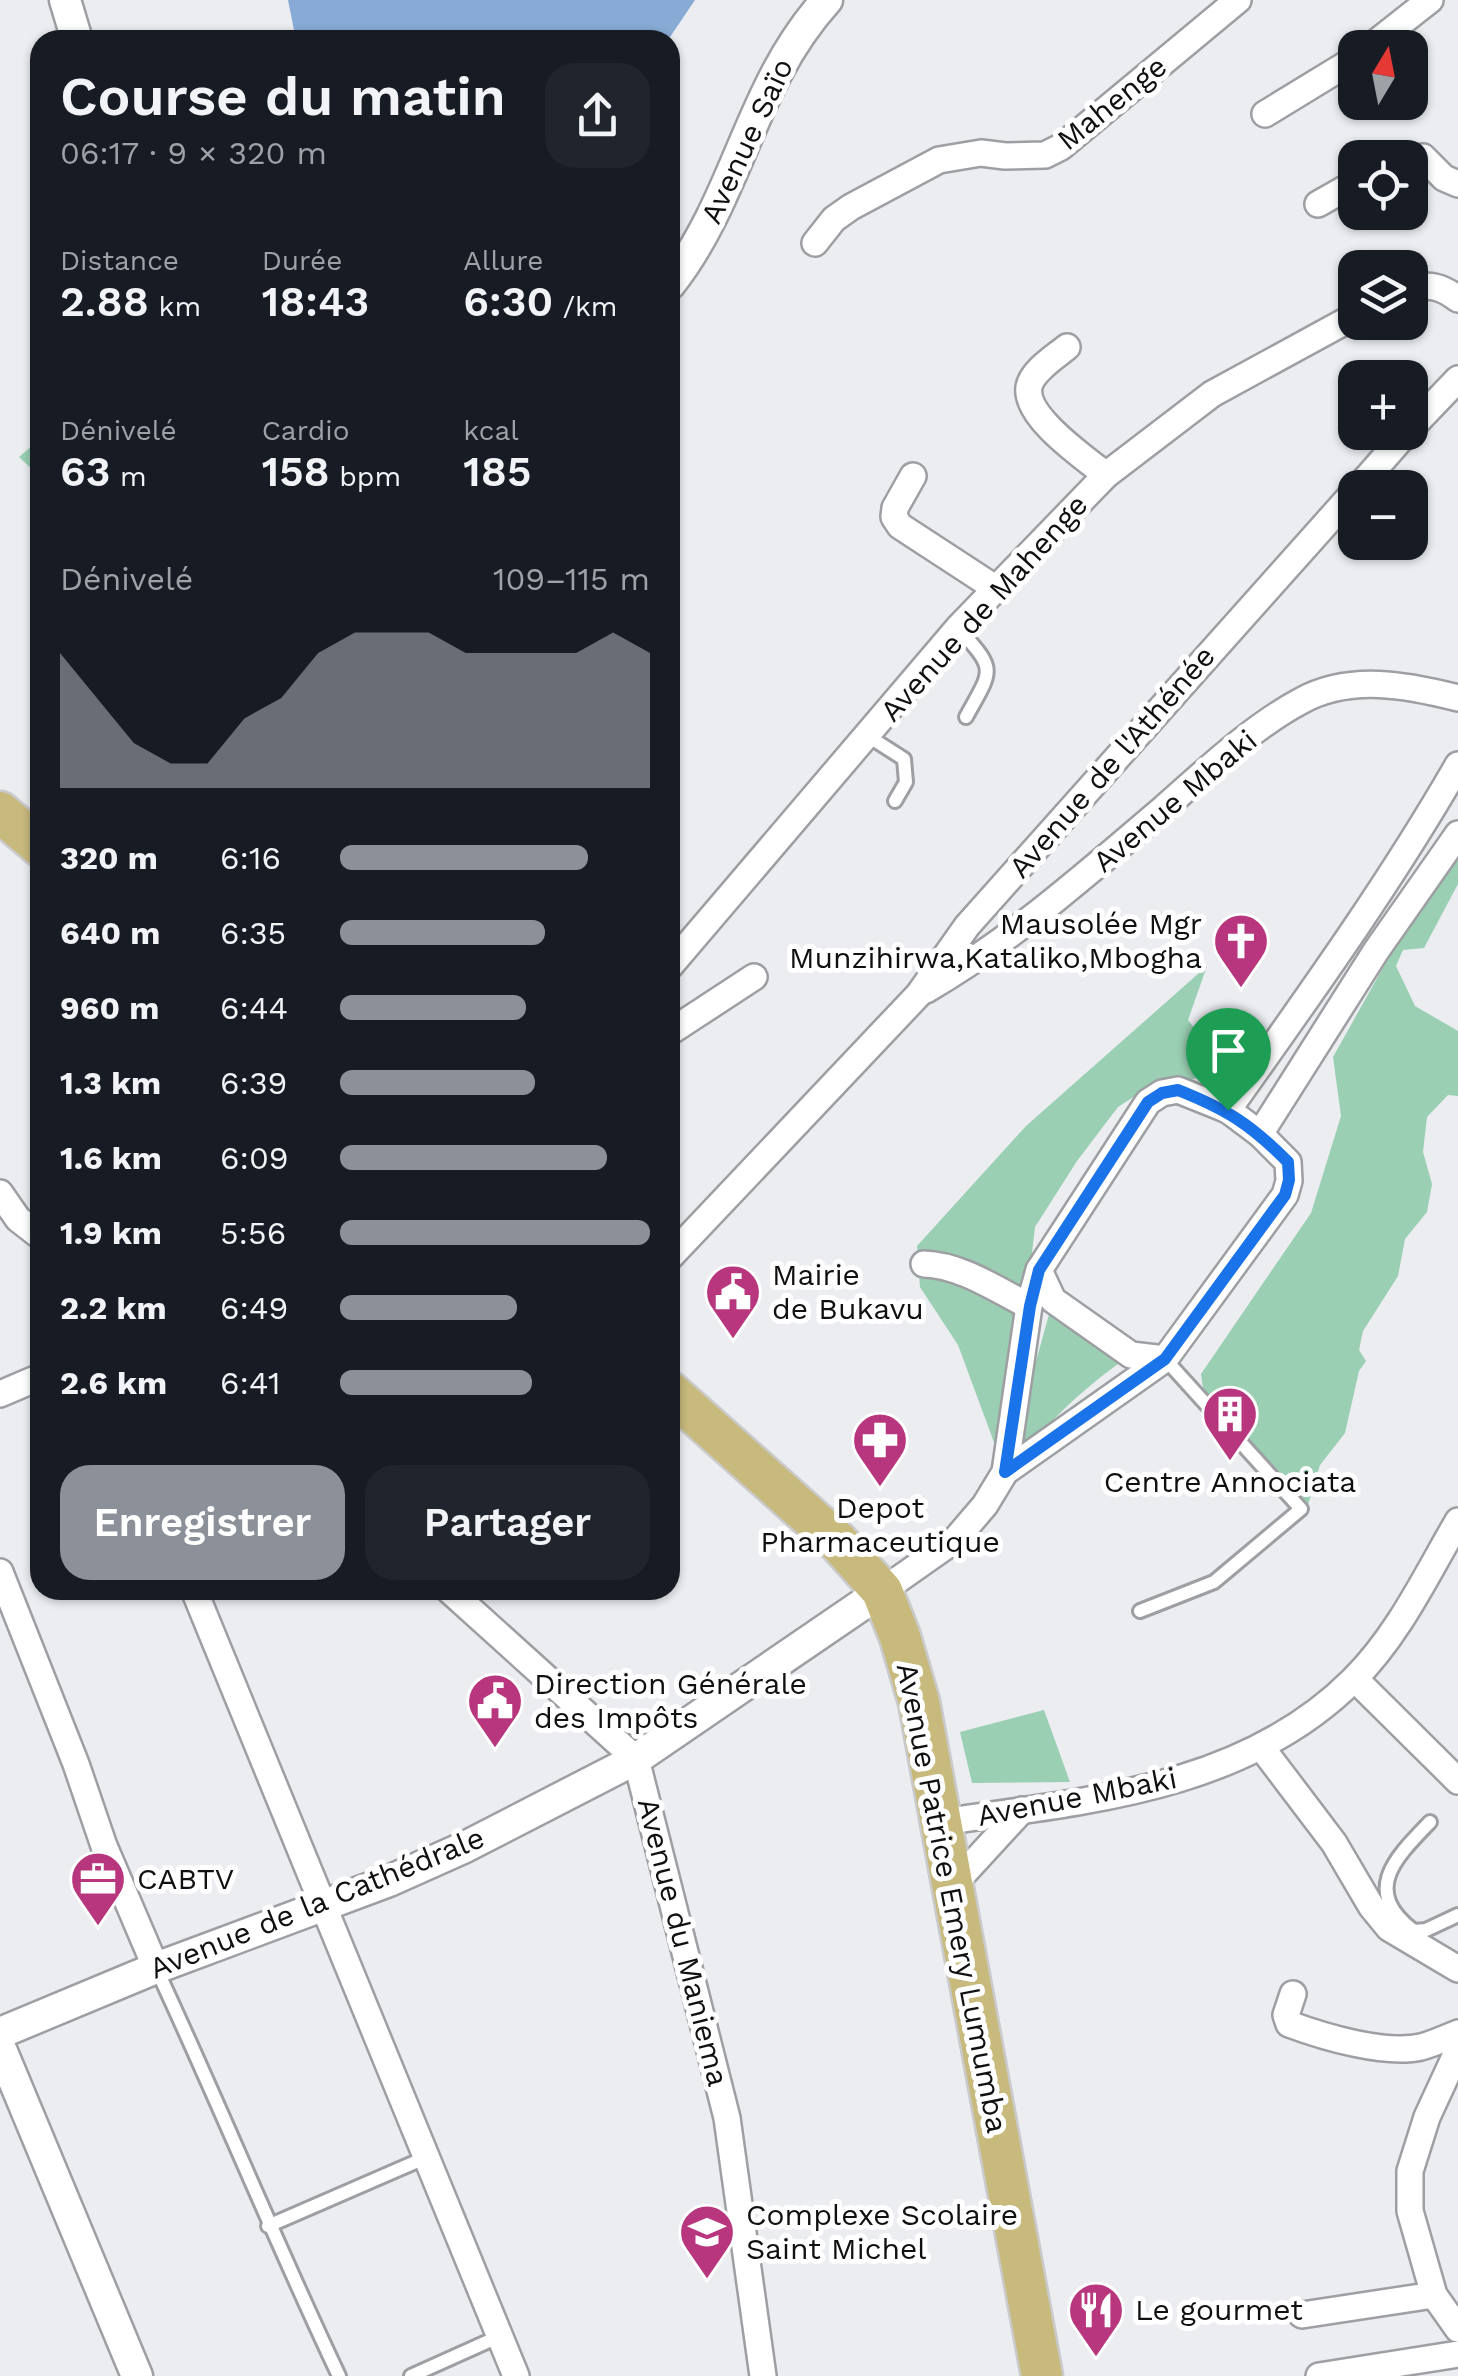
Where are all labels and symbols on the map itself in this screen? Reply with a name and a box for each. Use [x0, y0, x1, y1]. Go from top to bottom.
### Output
north arrow [1338, 30, 1428, 120]
street label: Mahenge [1050, 48, 1173, 157]
street label: Avenue Saïo [693, 53, 800, 229]
street label: Avenue de Mahenge [873, 487, 1095, 728]
street label: Avenue de l'Athénée [1001, 639, 1222, 885]
street label: Avenue Mbaki [1086, 722, 1264, 879]
place label: Mausolée Mgr Munzihirwa,Kataliko,Mbogha [789, 906, 1202, 975]
church icon: Mausolée Mgr Munzihirwa,Kataliko,Mbogha [1211, 911, 1271, 990]
pin [1186, 1008, 1271, 1111]
place label: Mairie de Bukavu [772, 1257, 924, 1326]
public building icon: Mairie de Bukavu [703, 1262, 763, 1341]
building icon: Centre Annociata [1200, 1384, 1260, 1463]
pharmacy icon: Depot Pharmaceutique [850, 1410, 910, 1489]
place label: Centre Annociata [1104, 1464, 1356, 1499]
place label: Depot Pharmaceutique [760, 1490, 1000, 1559]
street label: Avenue Patrice Emery Lumumba [890, 1660, 1015, 2136]
place label: Direction Générale des Impôts [534, 1666, 807, 1735]
public building icon: Direction Générale des Impôts [465, 1671, 525, 1750]
street label: Avenue Mbaki [974, 1760, 1180, 1833]
street label: Avenue du Maniema [631, 1794, 736, 2090]
street label: Avenue de la Cathédrale [144, 1819, 489, 1986]
office icon: CABTV [68, 1849, 128, 1928]
place label: CABTV [137, 1861, 234, 1896]
place label: Complexe Scolaire Saint Michel [746, 2197, 1018, 2266]
school or university icon: Complexe Scolaire Saint Michel [677, 2202, 737, 2281]
restaurant icon: Le gourmet [1066, 2280, 1126, 2359]
place label: Le gourmet [1135, 2292, 1303, 2327]

